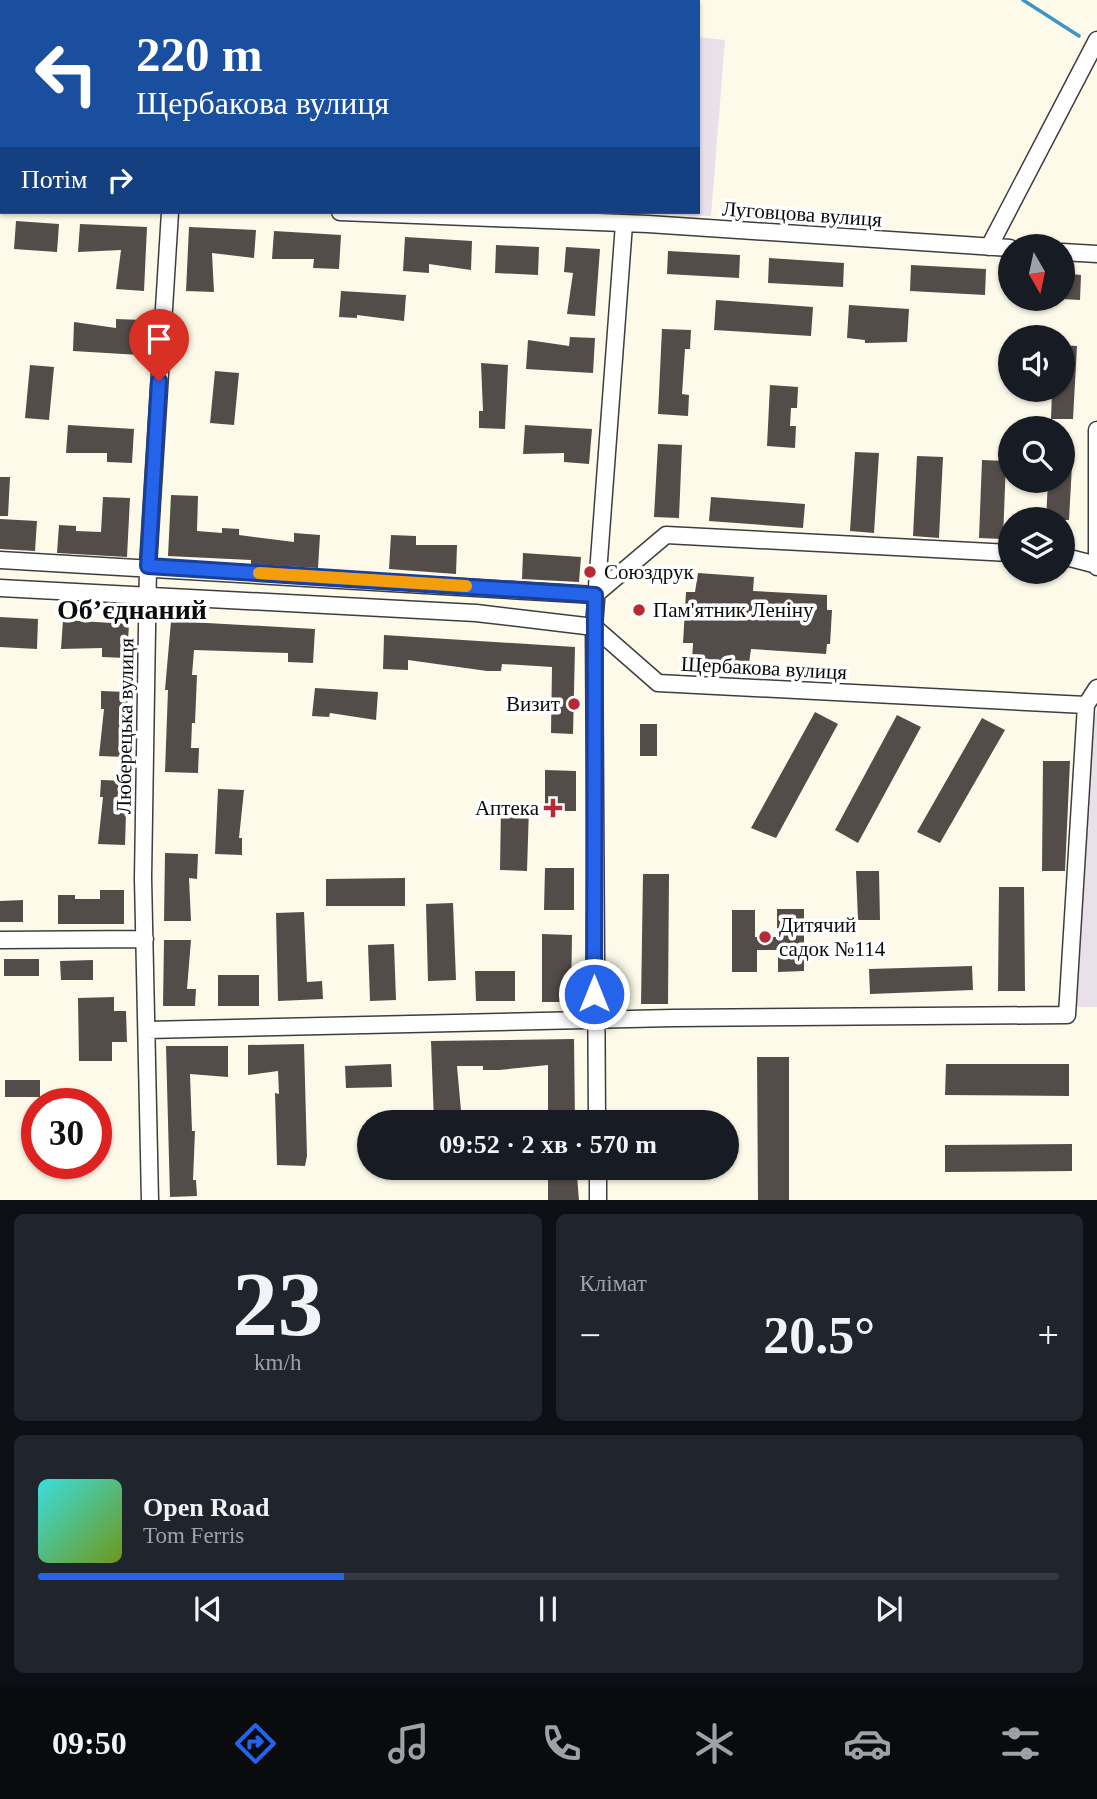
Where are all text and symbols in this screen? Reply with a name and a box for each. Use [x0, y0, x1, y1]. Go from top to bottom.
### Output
text: 220 m [136, 27, 263, 82]
icon: left [21, 28, 112, 119]
text: Щербакова вулиця [136, 85, 389, 121]
icon: right [101, 161, 139, 199]
text: Потім [21, 165, 87, 194]
street label: Луговцова вулиця [721, 196, 883, 232]
north arrow [998, 234, 1074, 312]
map controls [998, 234, 1075, 584]
pin [129, 309, 189, 381]
icon: arrive [140, 320, 178, 358]
button: sound [998, 325, 1075, 402]
button: search [998, 416, 1075, 493]
button: layers [998, 507, 1075, 584]
place label: Союздрук [604, 560, 695, 584]
marker: Союздрук [582, 564, 598, 580]
district label: Об’єднаний [57, 594, 207, 625]
place label: Пам'ятник Леніну [653, 598, 814, 622]
marker: Пам'ятник Леніну [631, 602, 647, 618]
street label: Люберецька вулиця [111, 637, 139, 814]
street label: Щербакова вулиця [680, 652, 848, 684]
place label: Визит [506, 692, 560, 716]
marker: Визит [566, 696, 582, 712]
place label: Аптека [475, 796, 540, 820]
marker: Аптека [545, 800, 561, 816]
place label: Дитячий садок №114 [779, 913, 886, 961]
marker: Дитячий садок №114 [757, 929, 773, 945]
position arrow [557, 957, 631, 1031]
speed limit sign: 30 [21, 1088, 112, 1179]
text: 09:52 · 2 хв · 570 m [439, 1130, 657, 1159]
text: 23 [232, 1254, 323, 1355]
text: Клімат [580, 1271, 647, 1296]
text: 20.5° [763, 1307, 875, 1364]
text: − [580, 1314, 601, 1356]
text: + [1038, 1314, 1059, 1356]
text: km/h [254, 1350, 301, 1375]
text: Open Road [143, 1493, 269, 1522]
text: Tom Ferris [143, 1523, 244, 1548]
icon: previous [189, 1590, 227, 1628]
icon: pause [529, 1590, 567, 1628]
icon: next [870, 1590, 908, 1628]
icon: directions [231, 1719, 280, 1768]
icon: music [384, 1719, 433, 1768]
icon: phone [537, 1719, 586, 1768]
icon: climate [690, 1719, 739, 1768]
icon: car [843, 1719, 892, 1768]
icon: filters [996, 1719, 1045, 1768]
text: 09:50 [52, 1725, 127, 1761]

